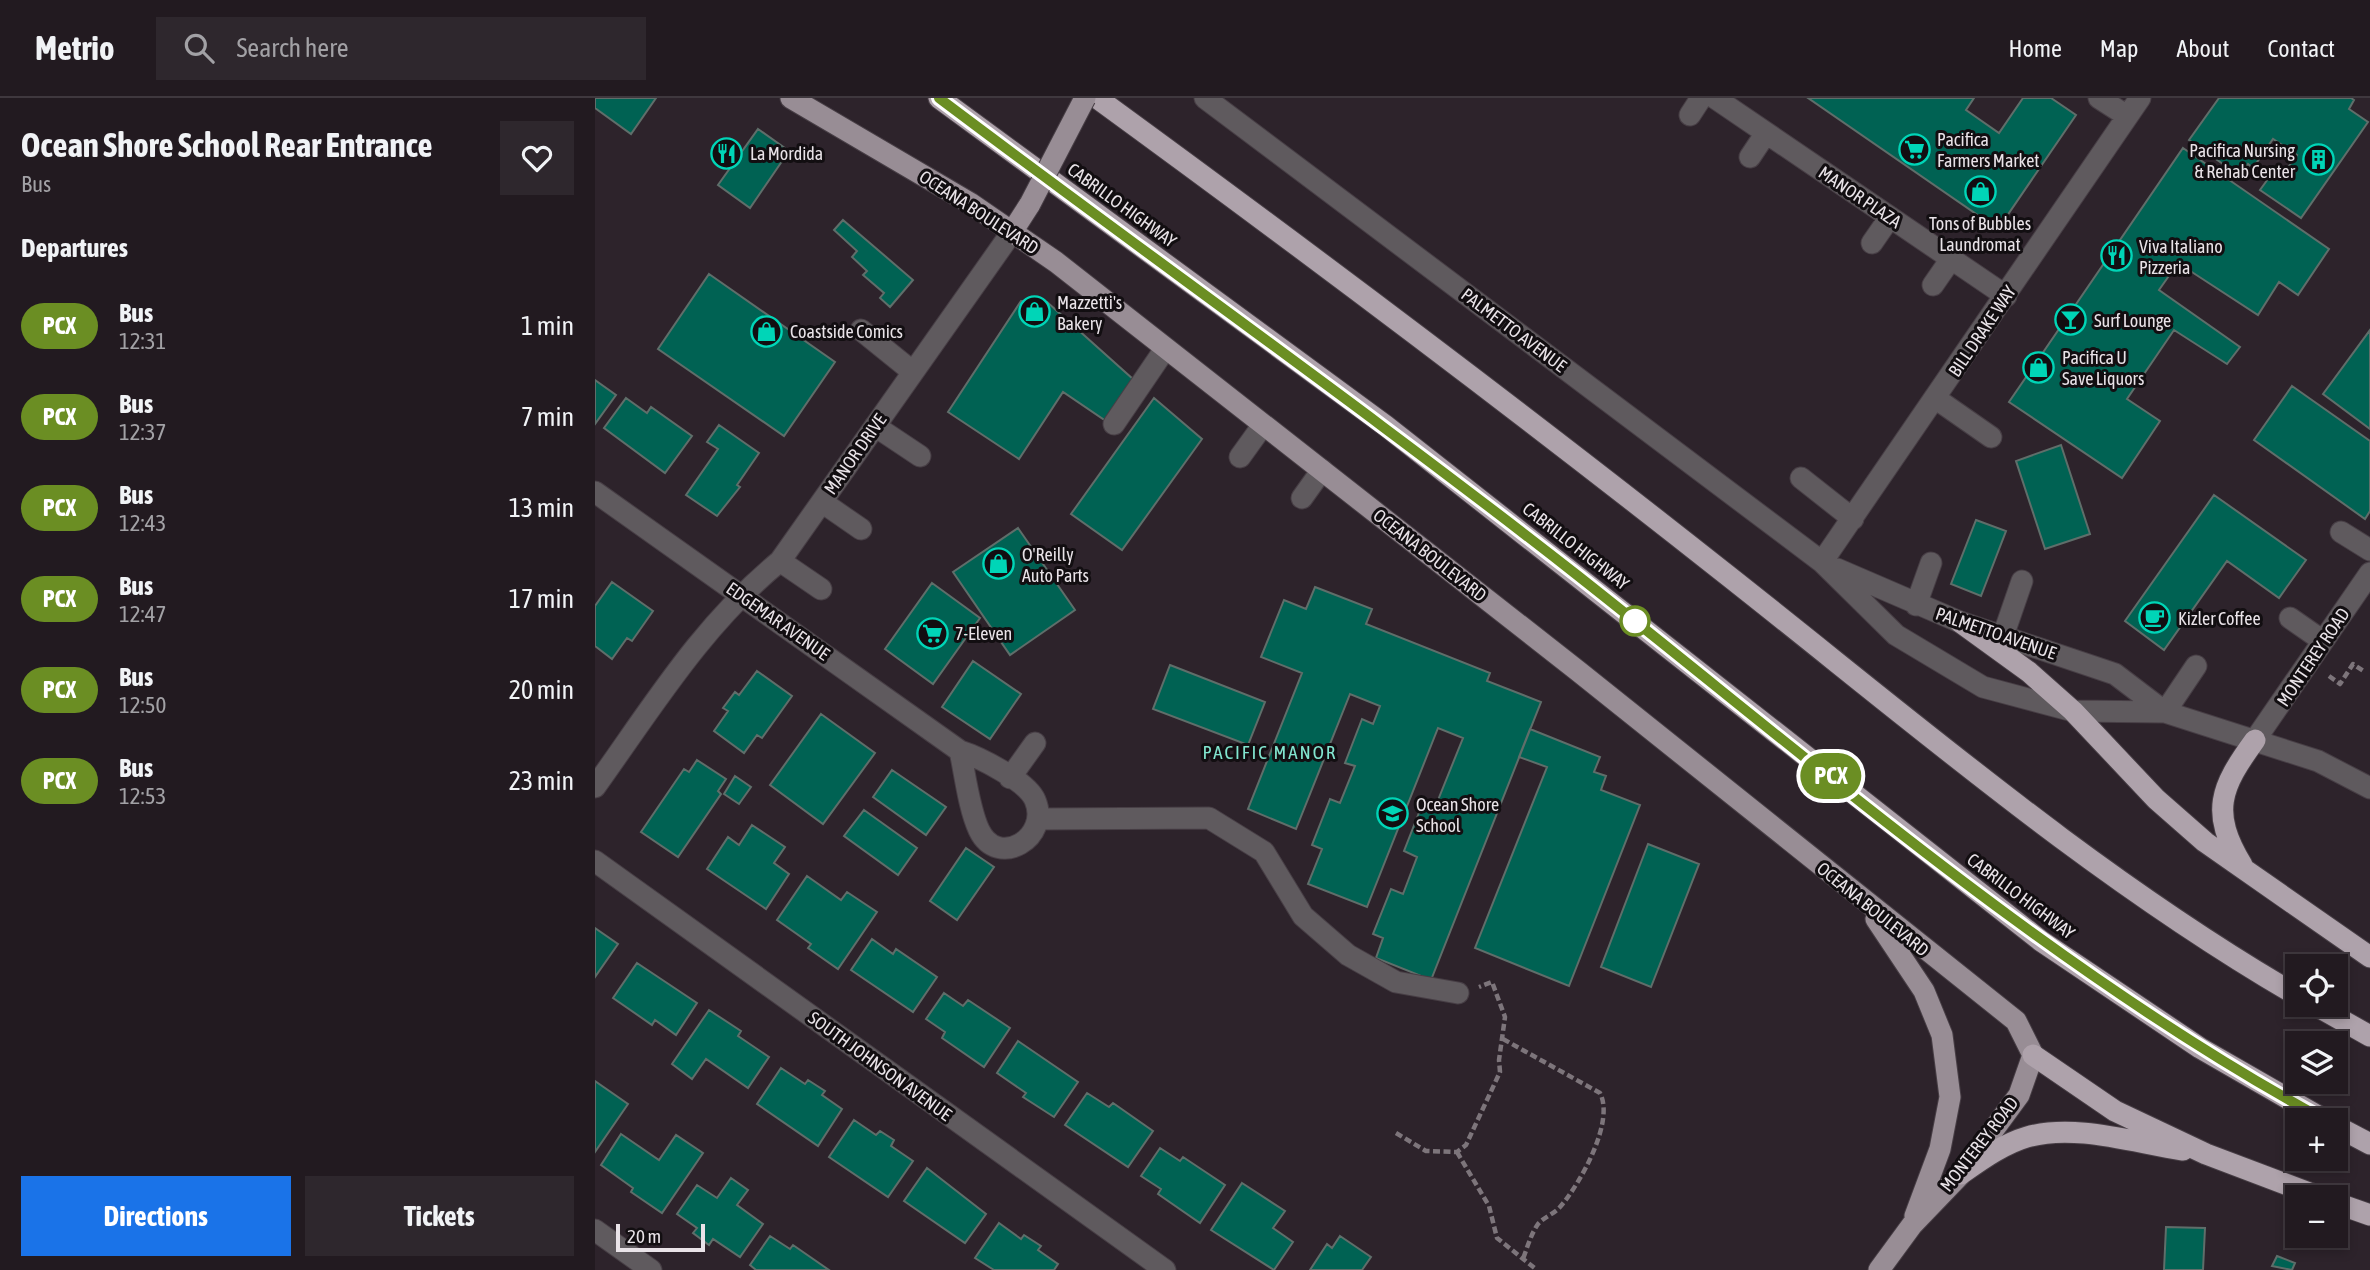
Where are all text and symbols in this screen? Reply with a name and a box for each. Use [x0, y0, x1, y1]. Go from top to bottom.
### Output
search box [156, 17, 646, 80]
text: Metrio [35, 29, 114, 67]
icon: search [180, 29, 218, 67]
text: Search here [236, 33, 349, 63]
text: Home [2008, 35, 2062, 62]
text: Map [2100, 35, 2138, 62]
text: About [2176, 35, 2229, 62]
text: Contact [2267, 35, 2335, 62]
button: heart [500, 121, 574, 195]
text: Ocean Shore School Rear Entrance [21, 126, 433, 164]
place label: Pacifica Farmers Market [1937, 129, 2040, 171]
supermarket icon: Pacifica Farmers Market [1897, 132, 1931, 166]
restaurant icon: La Mordida [710, 136, 744, 170]
place label: Pacifica Nursing & Rehab Center [2189, 140, 2296, 182]
place label: La Mordida [750, 143, 823, 164]
building icon: Pacifica Nursing & Rehab Center [2301, 143, 2335, 177]
street label: CABRILLO HIGHWAY [1064, 159, 1180, 251]
street label: MANOR PLAZA [1815, 162, 1905, 232]
street label: OCEANA BOULEVARD [916, 166, 1042, 258]
text: Bus [21, 171, 51, 197]
shop icon: Tons of Bubbles Laundromat [1963, 175, 1997, 209]
place label: Tons of Bubbles Laundromat [1929, 213, 2031, 255]
text: Departures [21, 233, 128, 263]
place label: Viva Italiano Pizzeria [2139, 236, 2223, 278]
restaurant icon: Viva Italiano Pizzeria [2099, 239, 2133, 273]
street label: BILL DRAKE WAY [1944, 282, 2020, 380]
street label: PALMETTO AVENUE [1457, 284, 1571, 376]
place label: Mazzetti's Bakery [1057, 292, 1122, 334]
shop icon: Mazzetti's Bakery [1017, 295, 1051, 329]
text: Bus [119, 298, 153, 328]
bar icon: Surf Lounge [2054, 303, 2088, 337]
place label: Surf Lounge [2094, 310, 2171, 331]
text: 1 min [521, 311, 574, 341]
text: PCX [43, 312, 76, 339]
shop icon: Coastside Comics [750, 314, 784, 348]
place label: Coastside Comics [790, 321, 903, 342]
text: 12:31 [119, 328, 166, 354]
place label: Pacifica U Save Liquors [2062, 347, 2144, 389]
shop icon: Pacifica U Save Liquors [2022, 350, 2056, 384]
text: Bus [119, 389, 153, 419]
text: 7 min [521, 402, 574, 432]
text: PCX [43, 403, 76, 430]
street label: MANOR DRIVE [820, 409, 891, 498]
text: 12:37 [119, 419, 166, 445]
text: Bus [119, 480, 153, 510]
text: 13 min [509, 493, 574, 523]
text: PCX [43, 494, 76, 521]
street label: CABRILLO HIGHWAY [1519, 498, 1633, 594]
street label: OCEANA BOULEVARD [1369, 504, 1491, 606]
text: 12:43 [119, 510, 166, 536]
place label: O'Reilly Auto Parts [1022, 544, 1089, 586]
shop icon: O'Reilly Auto Parts [982, 547, 1016, 581]
text: Bus [119, 571, 153, 601]
street label: EDGEMAR AVENUE [722, 578, 834, 665]
text: 17 min [509, 584, 574, 614]
text: PCX [43, 585, 76, 612]
text: 12:47 [119, 601, 166, 627]
cafe icon: Kizler Coffee [2138, 601, 2172, 635]
street label: PALMETTO AVENUE [1933, 603, 2059, 664]
street label: MONTEREY ROAD [2272, 604, 2354, 710]
unlabelled marker [1620, 606, 1650, 636]
place label: Kizler Coffee [2178, 608, 2261, 629]
supermarket icon: 7-Eleven [915, 616, 949, 650]
place label: 7-Eleven [955, 623, 1012, 644]
text: Bus [119, 662, 153, 692]
text: 20 min [509, 675, 574, 705]
text: PCX [43, 676, 76, 703]
text: 12:50 [119, 692, 166, 718]
district label: PACIFIC MANOR [1203, 741, 1337, 763]
text: Bus [119, 753, 153, 783]
line badge: PCX [1791, 753, 1871, 799]
text: PCX [1814, 762, 1848, 789]
text: 23 min [509, 766, 574, 796]
text: PCX [43, 767, 76, 794]
text: 12:53 [119, 783, 166, 809]
place label: Ocean Shore School [1416, 794, 1499, 836]
school or university icon: Ocean Shore School [1376, 797, 1410, 831]
street label: CABRILLO HIGHWAY [1963, 849, 2079, 943]
street label: OCEANA BOULEVARD [1813, 858, 1933, 960]
map controls [2285, 954, 2348, 1248]
button: locate [2285, 954, 2348, 1017]
street label: SOUTH JOHNSON AVENUE [804, 1007, 956, 1125]
button: layers [2285, 1031, 2348, 1094]
street label: MONTEREY ROAD [1936, 1093, 2022, 1195]
button: + [2285, 1108, 2348, 1171]
button: Directions [21, 1176, 291, 1256]
button: Tickets [305, 1176, 574, 1256]
button: − [2285, 1185, 2348, 1248]
scale bar [616, 1221, 705, 1253]
text: 20 m [627, 1225, 661, 1247]

